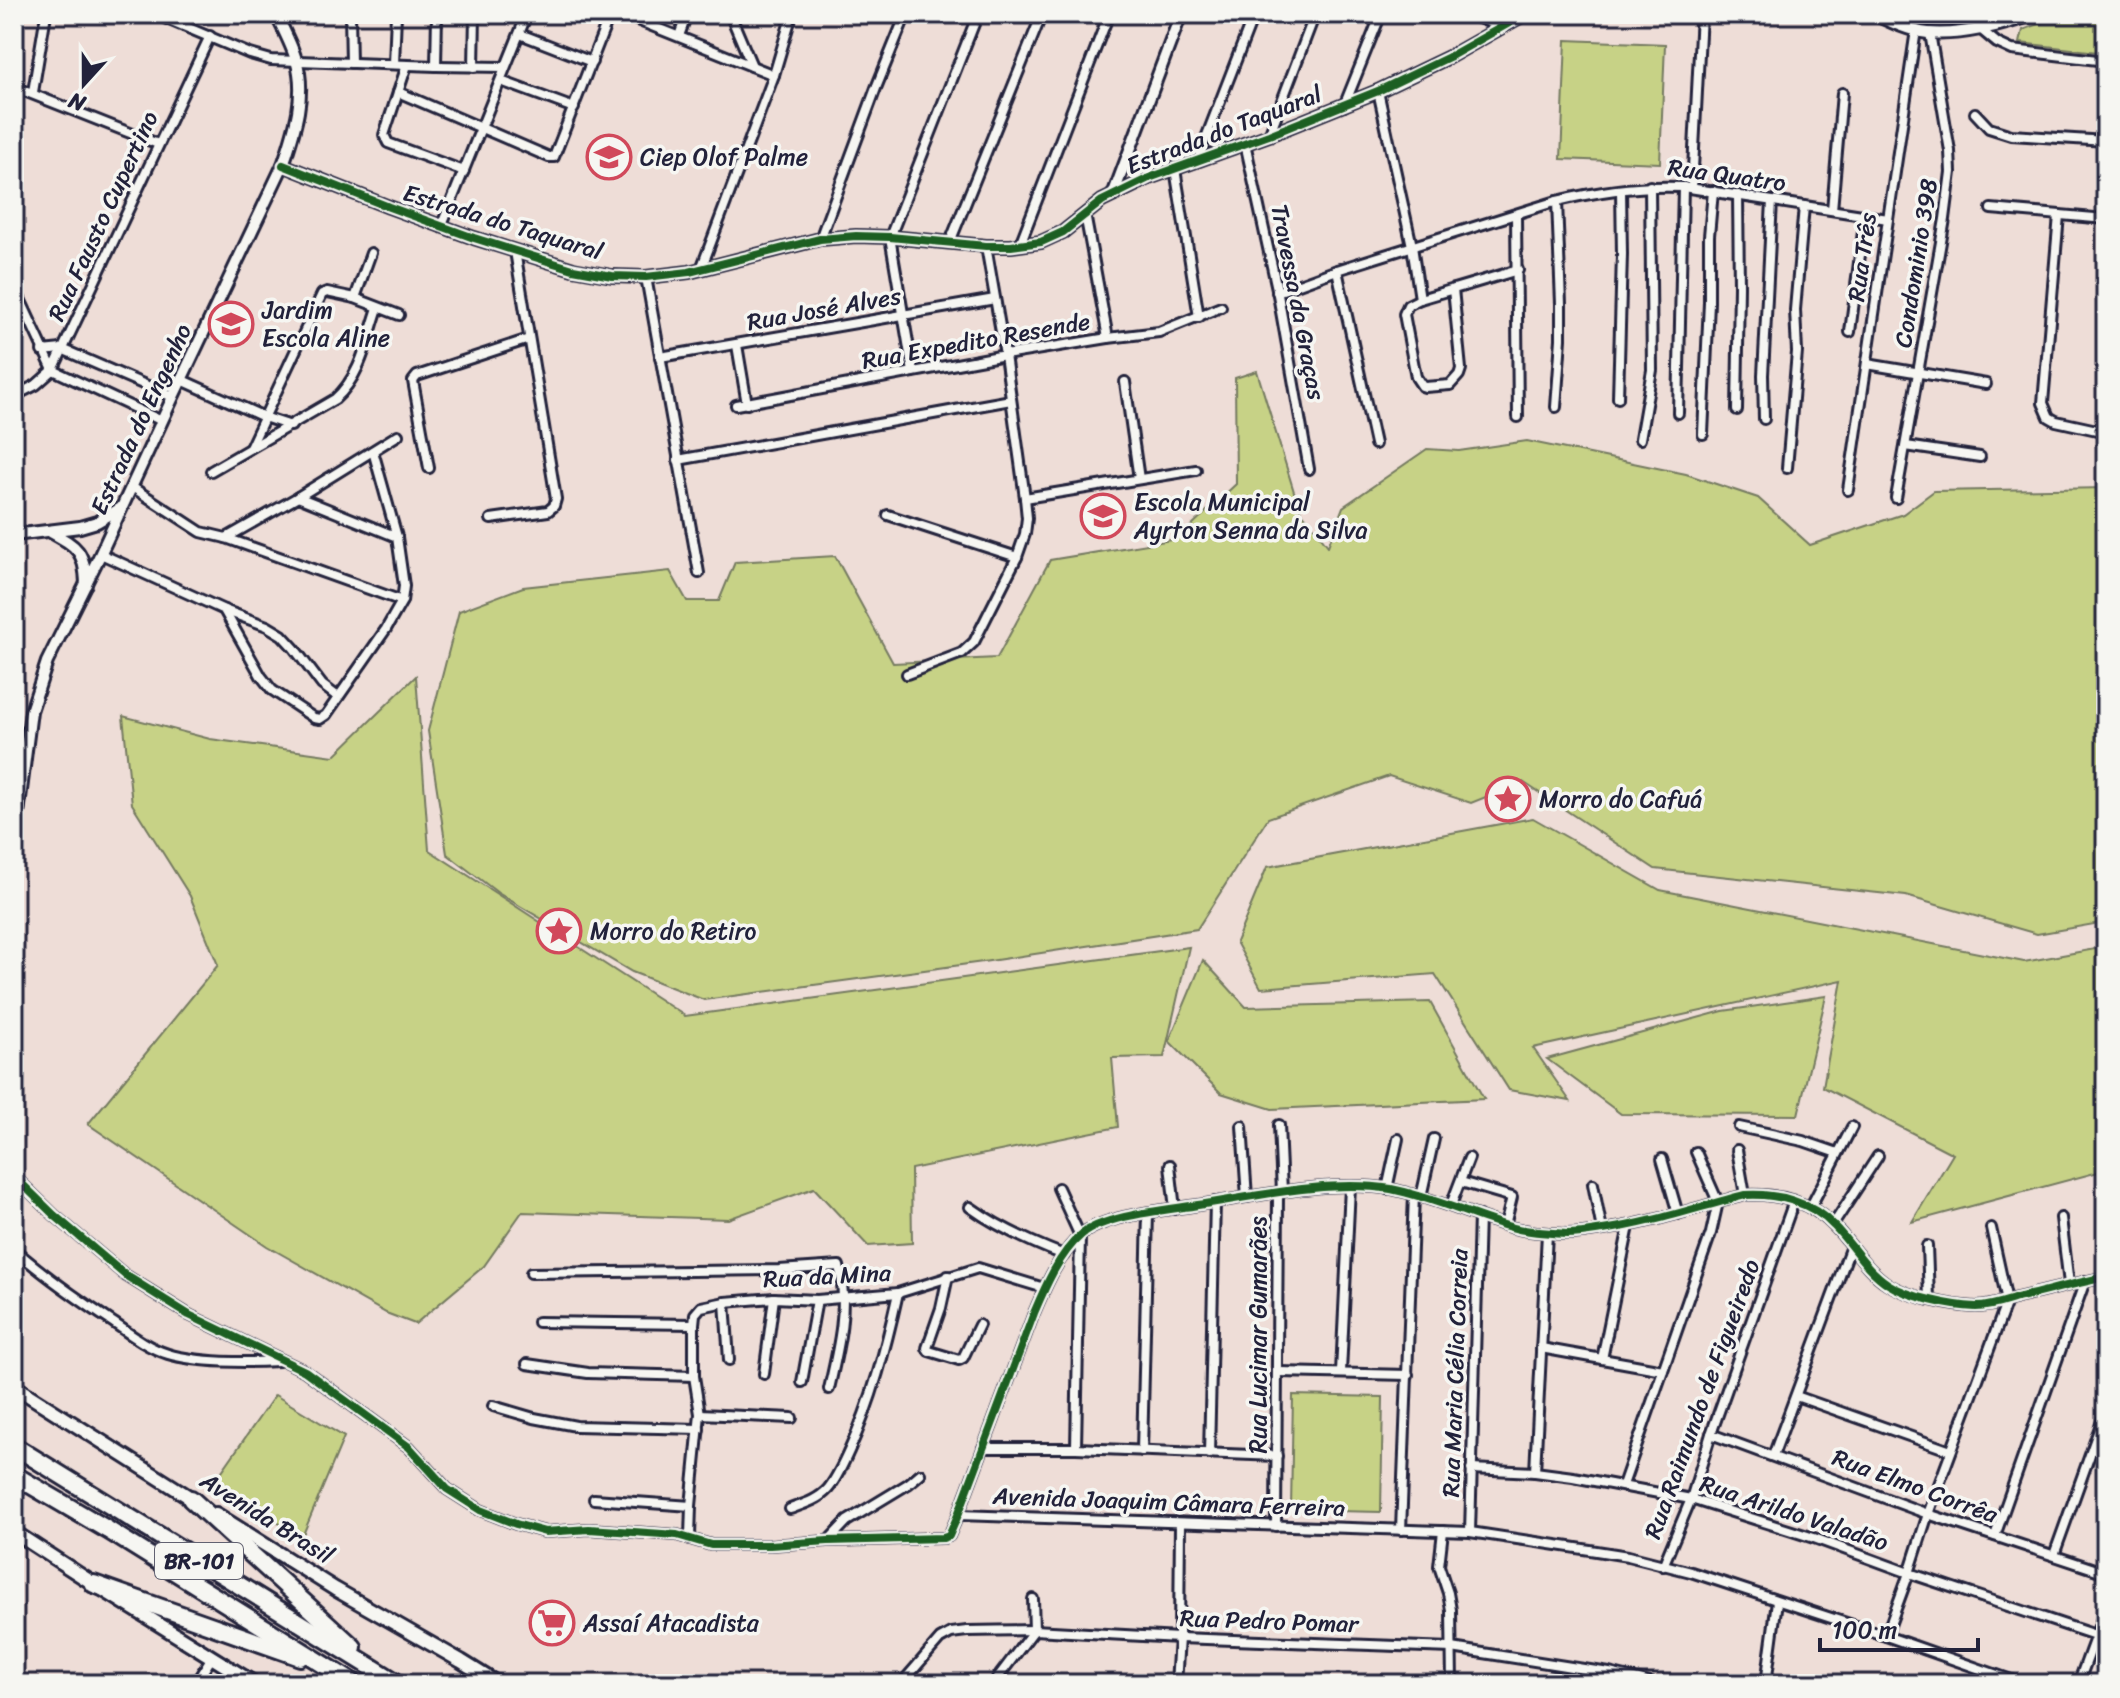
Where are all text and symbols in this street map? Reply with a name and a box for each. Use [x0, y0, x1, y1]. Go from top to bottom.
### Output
north arrow [44, 44, 124, 124]
street label: Estrada do Taquaral [1120, 73, 1329, 187]
text: N [62, 81, 92, 124]
street label: Rua Fausto Cupertino [36, 104, 170, 328]
school or university icon: Ciep Olof Palme [585, 133, 633, 181]
place label: Ciep Olof Palme [640, 136, 808, 178]
street label: Rua Quatro [1665, 146, 1789, 204]
street label: Estrada do Taquaral [398, 172, 609, 273]
street label: Condominio 398 [1882, 176, 1950, 350]
street label: Travessa da Graças [1258, 201, 1338, 404]
street label: Rua Três [1835, 210, 1889, 304]
street label: Rua José Alves [744, 275, 905, 343]
place label: Jardim Escola Aline [261, 289, 390, 359]
school or university icon: Jardim Escola Aline [207, 300, 255, 348]
street label: Rua Expedito Resende [858, 300, 1094, 382]
street label: Estrada do Engenho [78, 316, 204, 522]
place label: Escola Municipal Ayrton Senna da Silva [1133, 481, 1367, 551]
school or university icon: Escola Municipal Ayrton Senna da Silva [1079, 492, 1127, 540]
place icon: Morro do Cafuá [1484, 775, 1532, 823]
place label: Morro do Cafuá [1539, 778, 1702, 820]
place icon: Morro do Retiro [535, 907, 583, 955]
place label: Morro do Retiro [590, 910, 757, 952]
street label: Rua Lucimar Gumarães [1237, 1216, 1279, 1454]
street label: Rua Maria Célia Correia [1430, 1247, 1480, 1498]
street label: Rua da Mina [762, 1252, 893, 1300]
street label: Rua Raimundo de Figueiredo [1632, 1253, 1772, 1545]
street label: Rua Elmo Corrêa [1826, 1437, 2005, 1536]
street label: Avenida Brasil [191, 1460, 343, 1577]
street label: Rua Arildo Valadão [1694, 1463, 1894, 1563]
street label: Avenida Joaquim Câmara Ferreira [991, 1475, 1346, 1529]
road number: BR-101 [155, 1543, 243, 1579]
street label: Rua Pedro Pomar [1179, 1597, 1361, 1645]
supermarket icon: Assaí Atacadista [528, 1599, 576, 1647]
place label: Assaí Atacadista [582, 1602, 760, 1644]
scale bar [1820, 1602, 1978, 1652]
text: 100 m [1832, 1609, 1897, 1651]

